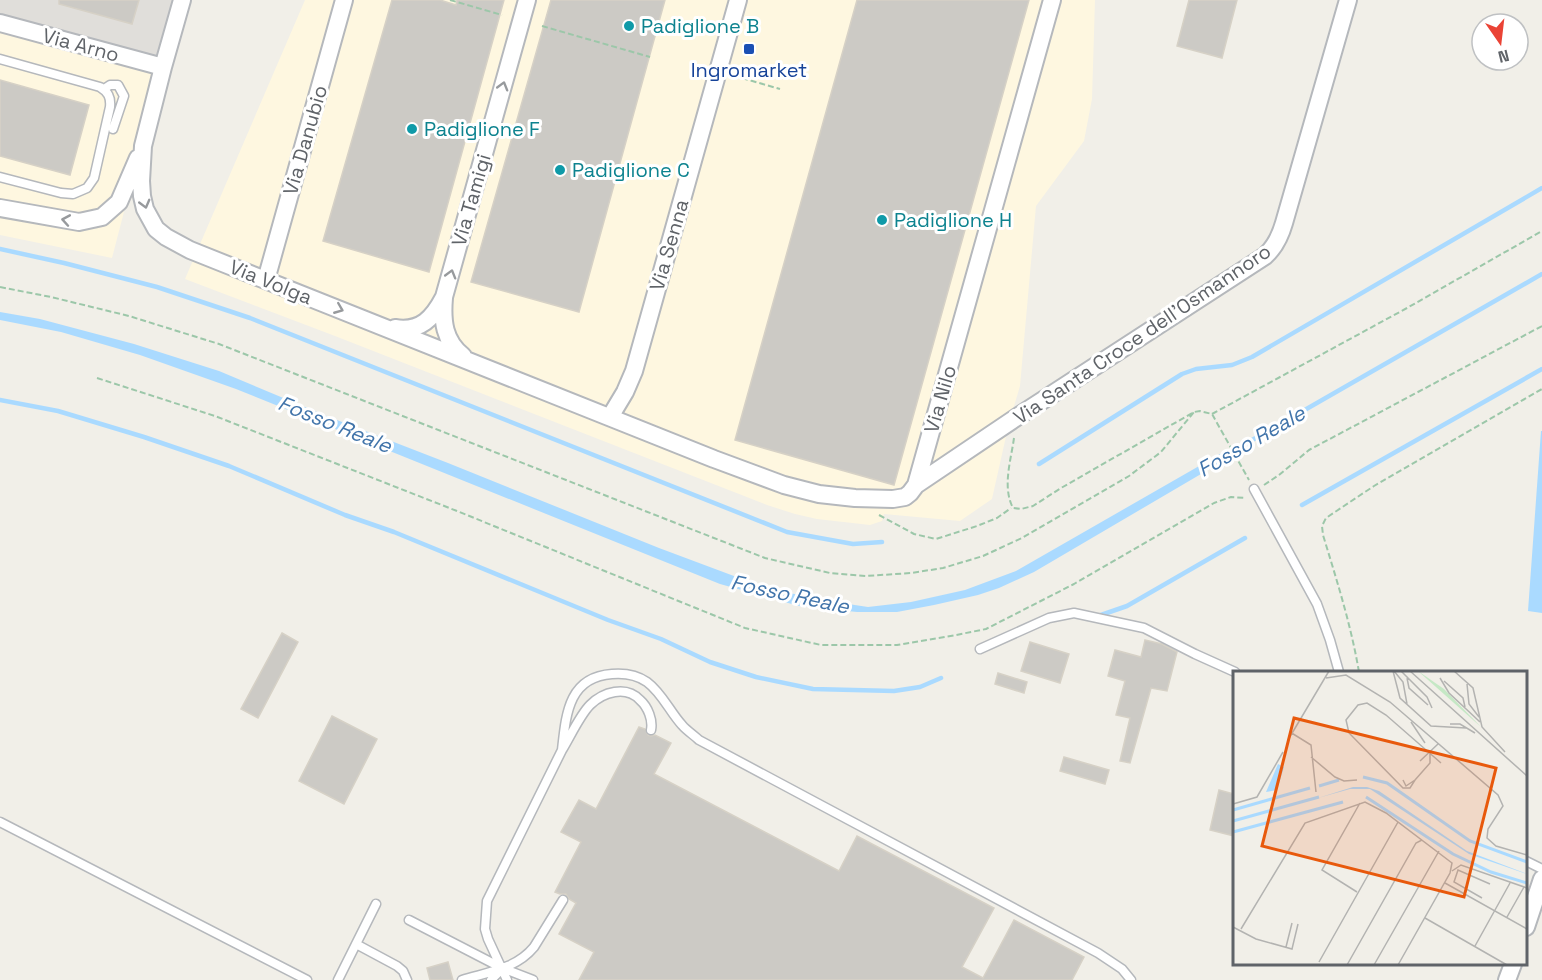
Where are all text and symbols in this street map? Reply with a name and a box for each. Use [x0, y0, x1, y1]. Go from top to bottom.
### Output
north arrow [1470, 12, 1530, 72]
place label: Padiglione B [641, 13, 759, 39]
marker: Padiglione B [622, 19, 636, 33]
street label: Via Arno [40, 22, 122, 68]
marker: Ingromarket [742, 42, 756, 56]
text: N [1496, 45, 1511, 68]
place label: Ingromarket [691, 57, 807, 83]
one-way arrow [496, 81, 508, 92]
street label: Via Danubio [277, 82, 333, 198]
place label: Padiglione F [424, 116, 540, 142]
marker: Padiglione F [405, 122, 419, 136]
street label: Via Tamigi [445, 151, 497, 249]
place label: Padiglione C [572, 157, 690, 183]
marker: Padiglione C [553, 163, 567, 177]
street label: Via Senna [644, 196, 694, 294]
one-way arrow [138, 198, 150, 209]
place label: Padiglione H [894, 207, 1012, 233]
marker: Padiglione H [875, 213, 889, 227]
one-way arrow [61, 214, 71, 227]
street label: Via Santa Croce dell'Osmannoro [1008, 238, 1276, 430]
street label: Via Volga [226, 254, 316, 310]
one-way arrow [443, 269, 456, 279]
one-way arrow [334, 302, 344, 315]
street label: Via Nilo [918, 362, 962, 436]
water label: Fosso Reale [274, 389, 397, 460]
water label: Fosso Reale [1192, 399, 1311, 483]
water label: Fosso Reale [728, 568, 853, 620]
inset map [1233, 671, 1527, 965]

